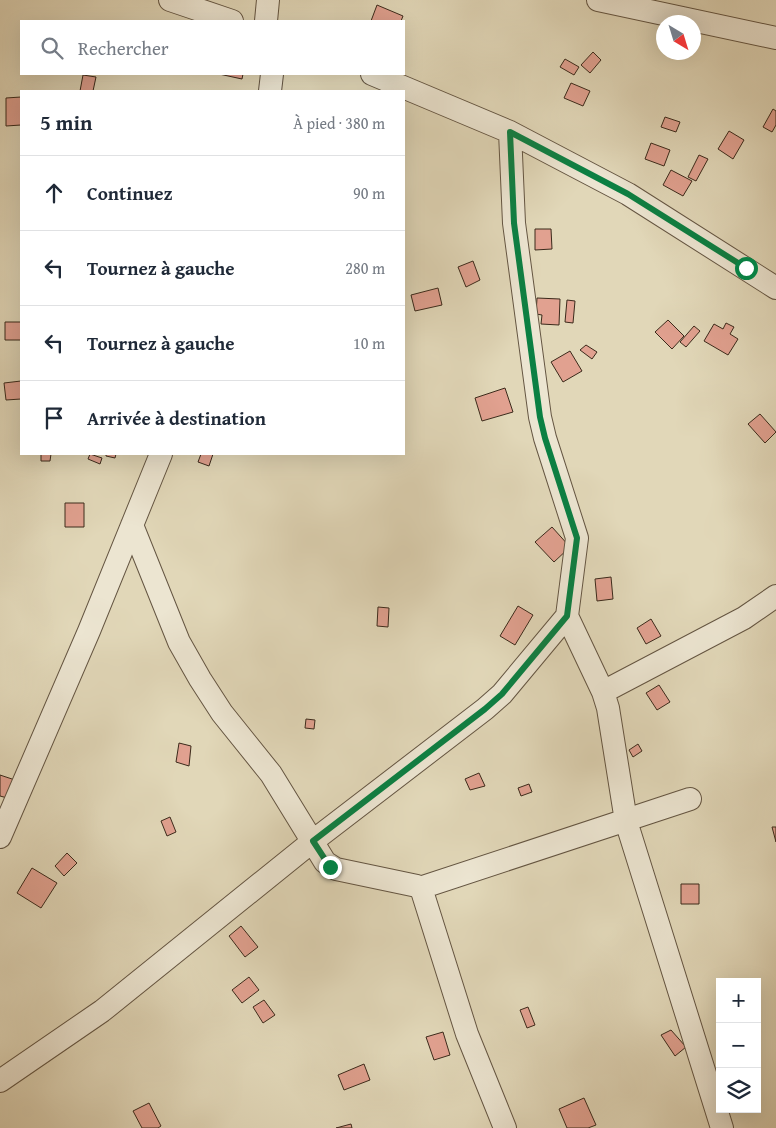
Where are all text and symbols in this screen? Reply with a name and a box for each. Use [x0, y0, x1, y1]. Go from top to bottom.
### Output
north arrow [656, 15, 701, 60]
search box [20, 20, 405, 75]
icon: search [38, 34, 66, 62]
text: Rechercher [78, 34, 169, 62]
text: 5 min [40, 107, 92, 138]
text: À pied · 380 m [293, 111, 385, 135]
icon: ahead [40, 179, 68, 207]
text: Continuez [87, 179, 173, 207]
text: 90 m [353, 181, 385, 205]
icon: left [40, 254, 68, 282]
text: Tournez à gauche [87, 254, 235, 282]
text: 280 m [345, 256, 385, 280]
route start [735, 257, 758, 280]
icon: left [40, 329, 68, 357]
text: Tournez à gauche [87, 329, 235, 357]
text: 10 m [353, 331, 385, 355]
icon: arrive [40, 404, 68, 432]
text: Arrivée à destination [87, 404, 266, 432]
route end [319, 856, 342, 879]
map controls [716, 978, 761, 1113]
button: + [716, 978, 761, 1023]
button: − [716, 1023, 761, 1068]
button: layers [716, 1068, 761, 1113]

